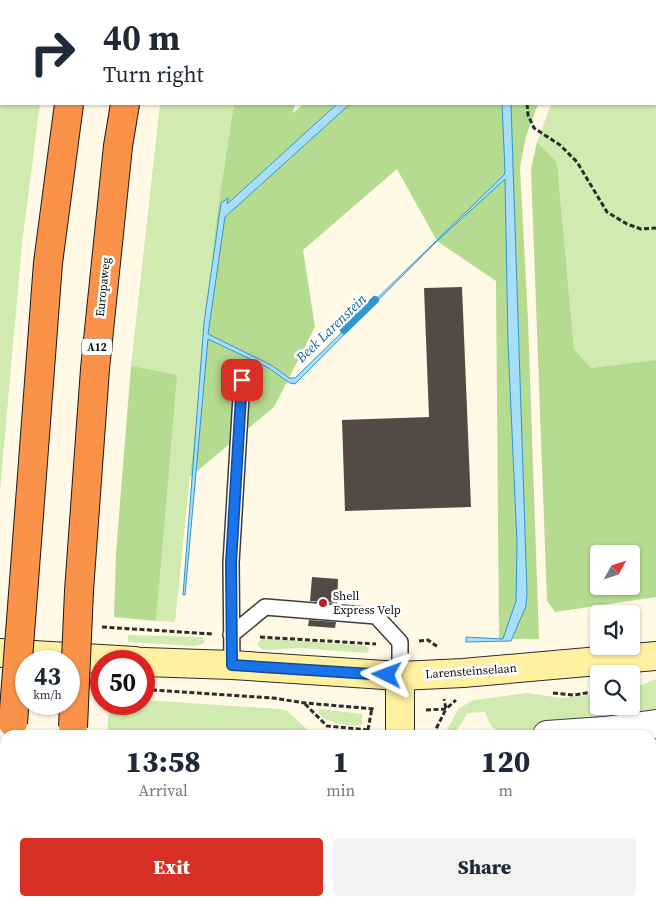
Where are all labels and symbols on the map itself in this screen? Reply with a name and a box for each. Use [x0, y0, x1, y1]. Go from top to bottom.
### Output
street label: Europaweg [92, 256, 114, 318]
water label: Beek Larenstein [291, 289, 371, 368]
road number: A12 [82, 338, 112, 356]
pin [221, 359, 263, 401]
north arrow [590, 545, 640, 595]
place label: Shell Express Velp [333, 588, 401, 618]
marker: Shell Express Velp [317, 597, 329, 609]
position arrow [360, 648, 412, 700]
speed limit sign: 50 [90, 650, 155, 715]
street label: Larensteinselaan [425, 660, 517, 682]

